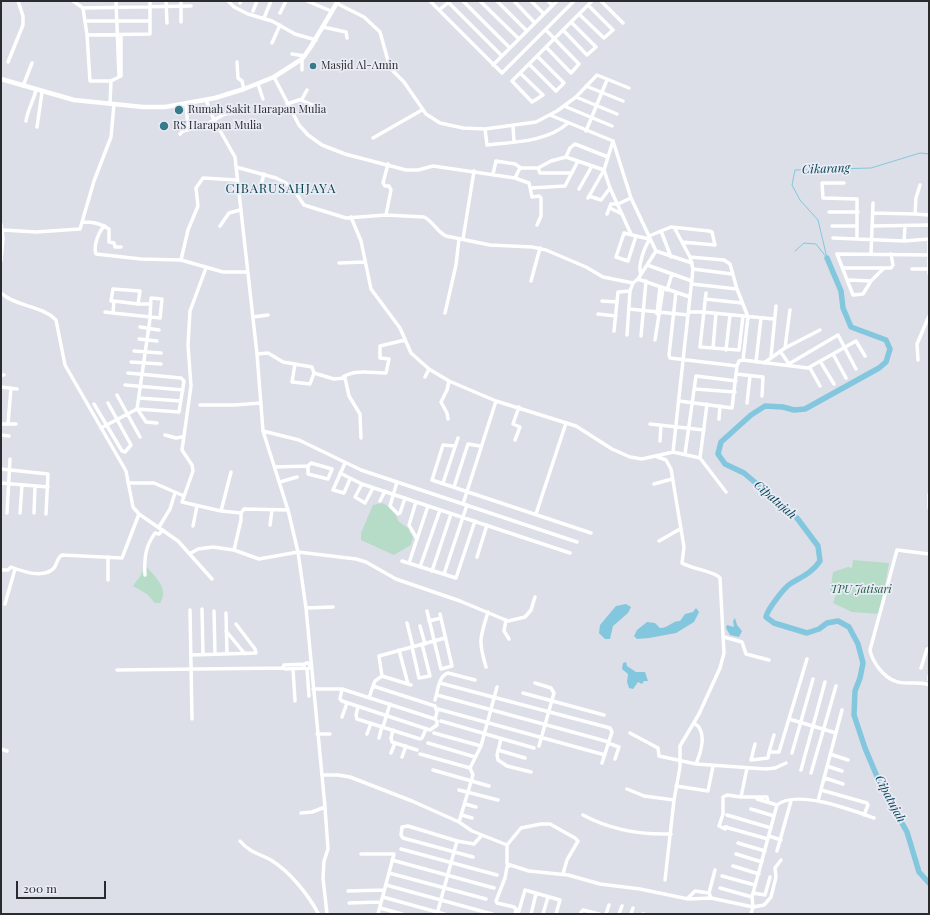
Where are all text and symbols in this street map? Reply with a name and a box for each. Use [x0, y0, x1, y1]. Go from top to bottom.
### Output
place label: Masjid Al-Amin [321, 59, 398, 73]
marker: Masjid Al-Amin [308, 61, 318, 71]
place label: Rumah Sakit Harapan Mulia [188, 103, 326, 117]
marker: Rumah Sakit Harapan Mulia [173, 104, 185, 116]
place label: RS Harapan Mulia [173, 119, 262, 133]
marker: RS Harapan Mulia [158, 120, 170, 132]
water label: Cikarang [802, 161, 850, 177]
district label: CIBARUSAHJAYA [225, 181, 337, 197]
water label: Cipatujah [751, 478, 799, 522]
park label: TPU Jatisari [830, 583, 892, 597]
water label: Cipatujah [872, 773, 908, 825]
scale bar [18, 873, 108, 899]
text: 200 m [23, 880, 57, 896]

